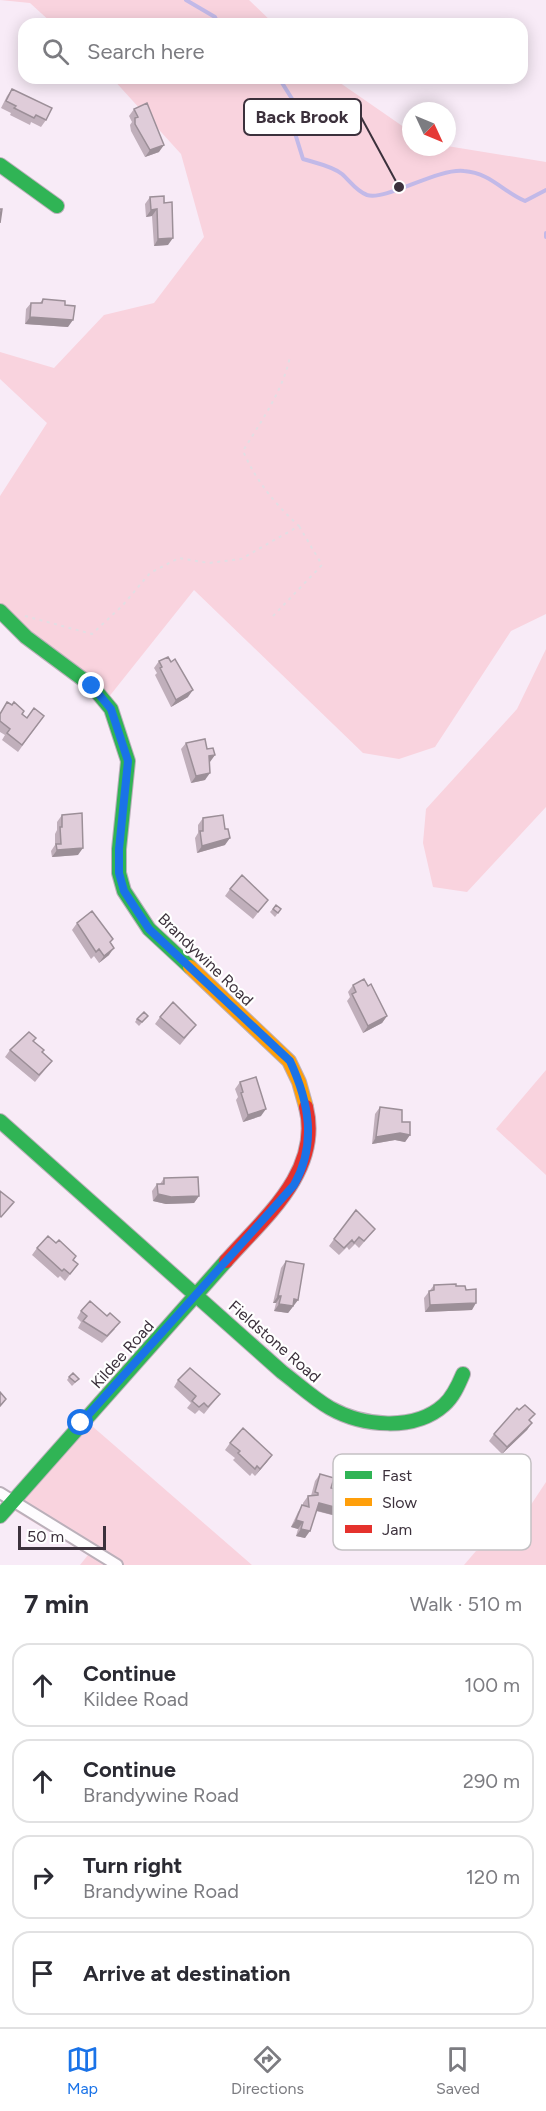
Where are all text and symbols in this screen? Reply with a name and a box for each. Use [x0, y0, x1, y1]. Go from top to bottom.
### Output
search box [18, 18, 528, 84]
icon: search [39, 35, 72, 68]
text: Search here [87, 38, 205, 65]
callout: Back Brook [244, 99, 361, 135]
north arrow [402, 102, 456, 156]
text: Back Brook [256, 106, 349, 128]
route end [78, 672, 104, 698]
street label: Brandywine Road [154, 909, 257, 1010]
street label: Fieldstone Road [225, 1296, 324, 1386]
street label: Kildee Road [87, 1317, 158, 1392]
route start [67, 1409, 93, 1435]
legend [333, 1454, 531, 1550]
text: Fast [382, 1466, 412, 1485]
text: Slow [382, 1493, 417, 1512]
text: Jam [382, 1520, 412, 1539]
scale bar [18, 1523, 106, 1550]
text: 50 m [27, 1527, 64, 1546]
text: 7 min [24, 1588, 89, 1620]
text: Walk · 510 m [410, 1592, 522, 1616]
text: Continue [83, 1660, 176, 1687]
icon: ahead [26, 1669, 59, 1702]
text: 100 m [464, 1673, 520, 1697]
text: Kildee Road [83, 1687, 189, 1711]
text: Continue [83, 1756, 176, 1783]
icon: ahead [26, 1765, 59, 1798]
text: 290 m [463, 1769, 520, 1793]
text: Brandywine Road [83, 1783, 239, 1807]
text: Turn right [83, 1852, 182, 1879]
icon: right [26, 1861, 59, 1894]
text: 120 m [466, 1865, 520, 1889]
text: Brandywine Road [83, 1879, 239, 1903]
icon: arrive [26, 1957, 59, 1990]
text: Arrive at destination [83, 1960, 291, 1987]
tab: Map [66, 2043, 99, 2098]
tab: Directions [231, 2043, 304, 2098]
tab: Saved [436, 2043, 480, 2098]

